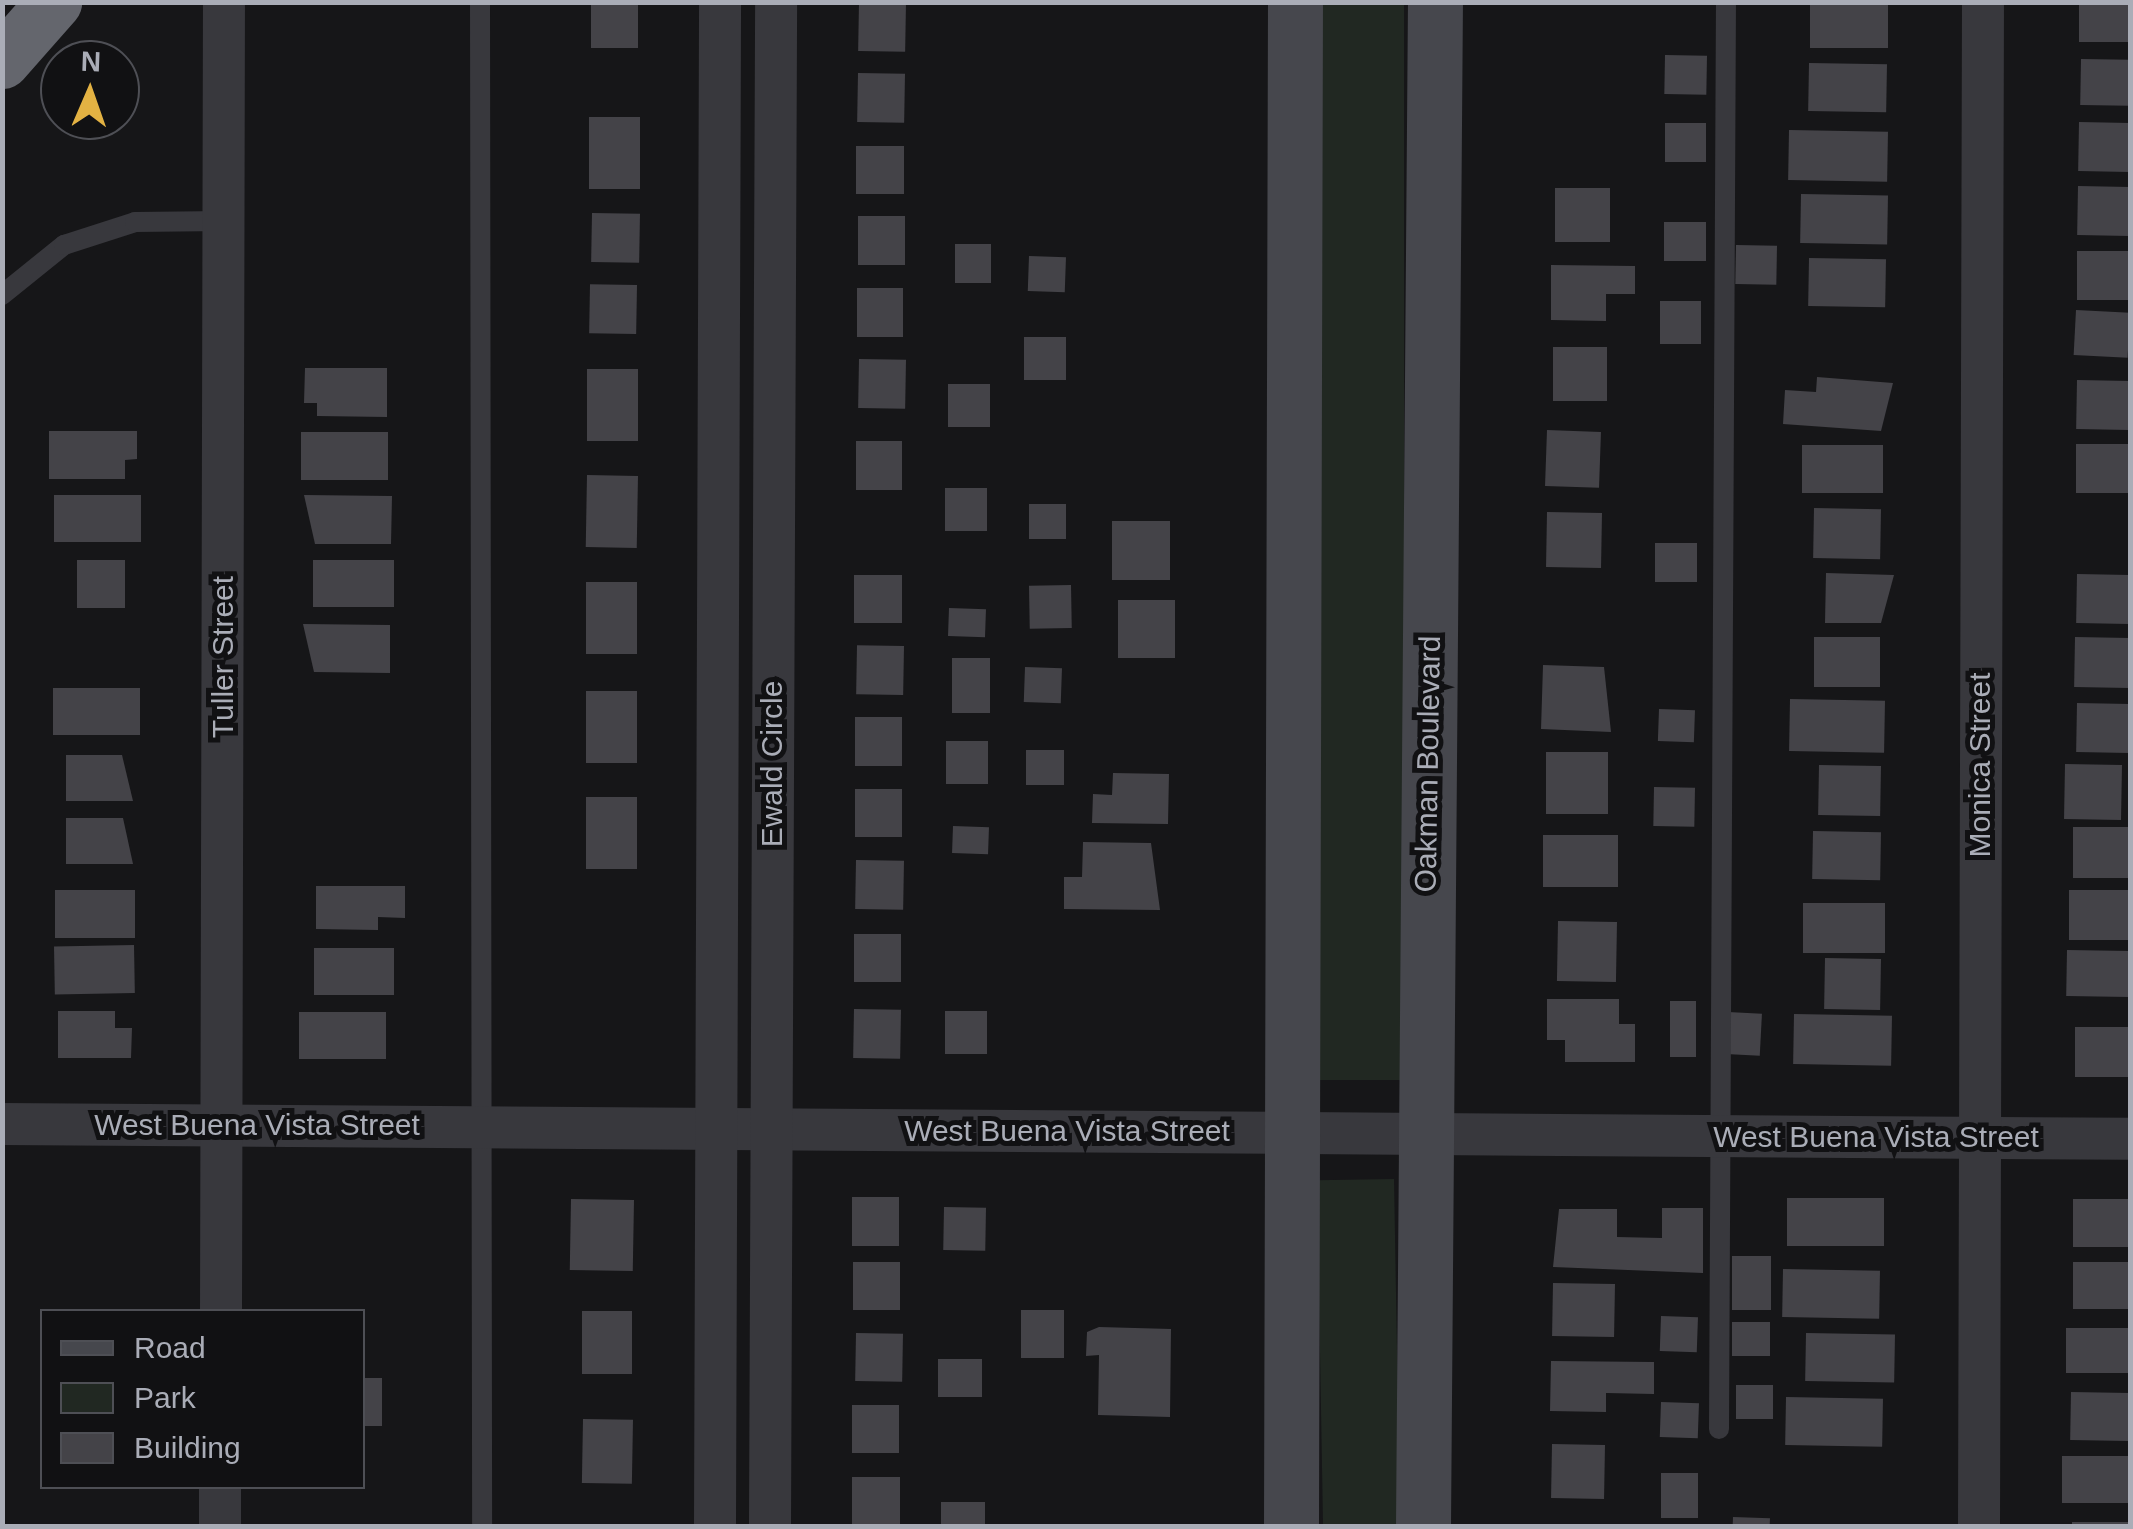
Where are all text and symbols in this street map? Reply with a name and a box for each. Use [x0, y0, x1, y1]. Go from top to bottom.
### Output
north arrow [40, 40, 140, 140]
text: N [80, 46, 102, 77]
street label: Tuller Street [205, 576, 241, 738]
street label: Oakman Boulevard [1408, 635, 1448, 893]
street label: Monica Street [1962, 672, 1998, 858]
street label: Ewald Circle [754, 681, 790, 847]
street label: West Buena Vista Street [94, 1107, 420, 1143]
street label: West Buena Vista Street [904, 1113, 1230, 1149]
street label: West Buena Vista Street [1713, 1119, 2039, 1155]
legend [40, 1309, 365, 1489]
text: Road [134, 1331, 206, 1364]
text: Park [134, 1381, 196, 1414]
text: Building [134, 1431, 241, 1464]

